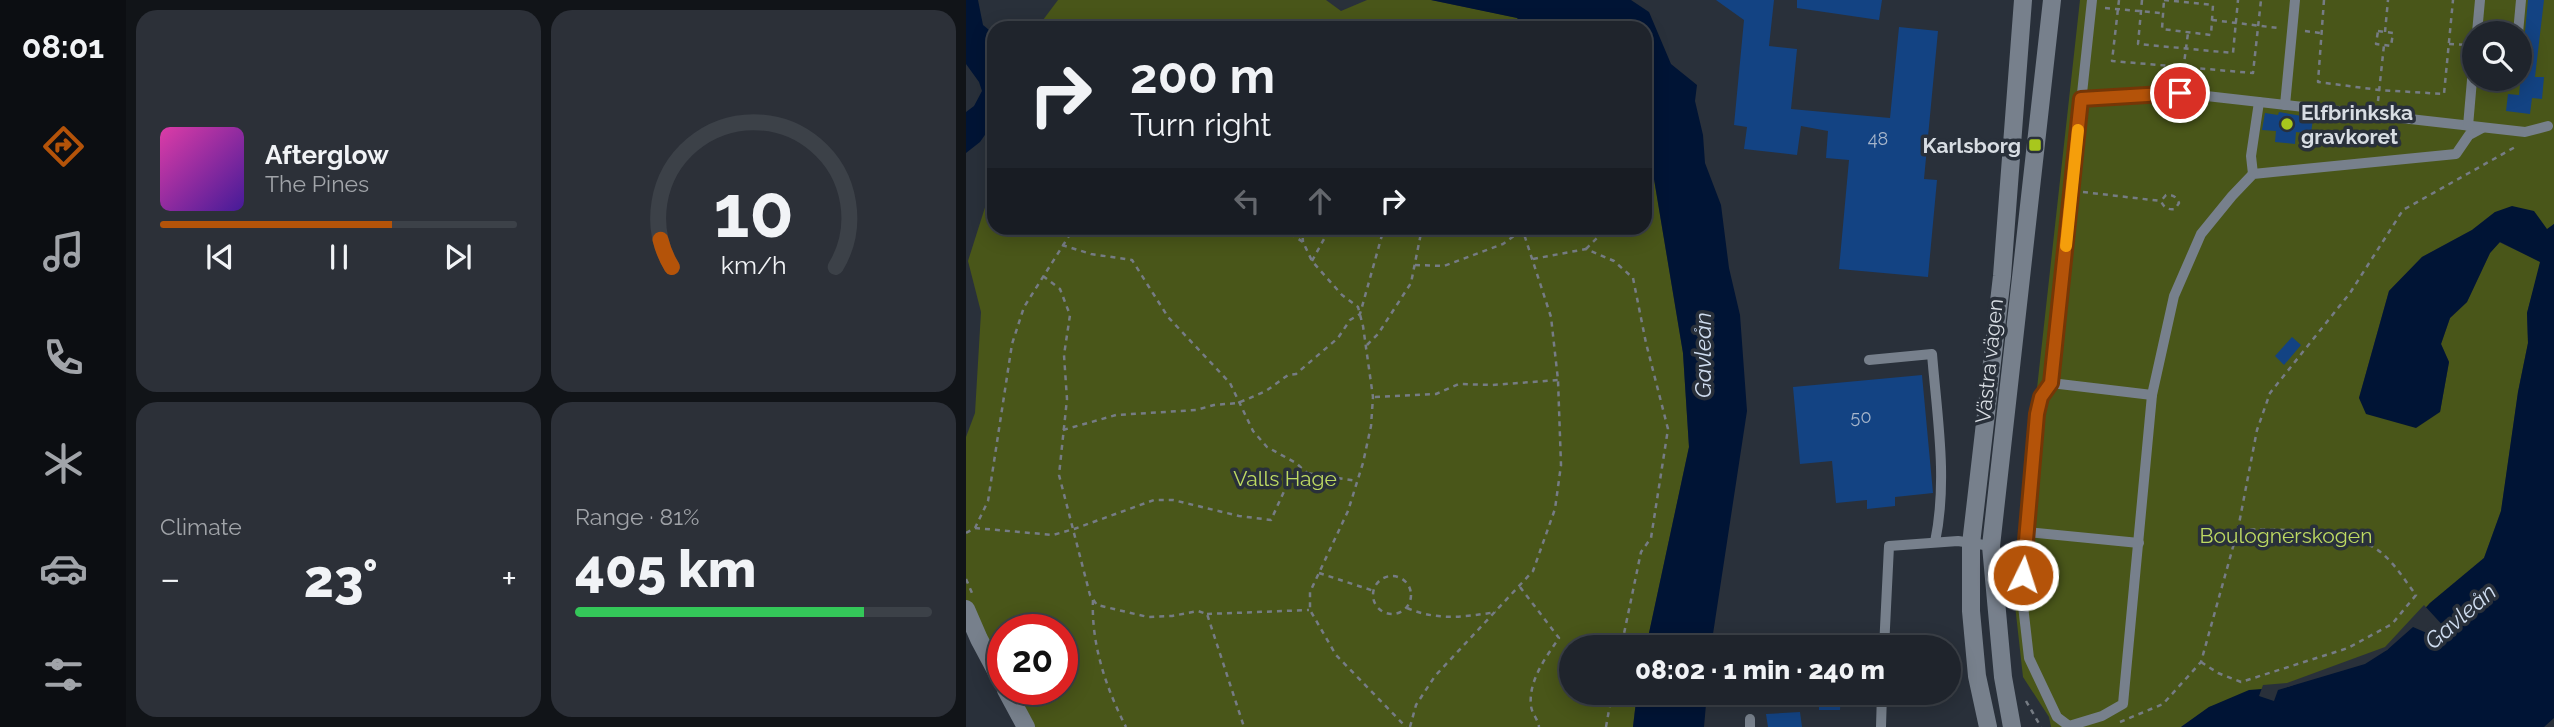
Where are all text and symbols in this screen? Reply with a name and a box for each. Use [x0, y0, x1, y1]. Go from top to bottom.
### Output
map controls [2462, 21, 2532, 91]
button: search [2462, 21, 2532, 91]
text: 08:01 [22, 28, 104, 65]
text: 200 m [1130, 47, 1275, 104]
icon: right [1015, 49, 1106, 140]
pin [2150, 63, 2210, 123]
icon: arrive [2161, 74, 2199, 112]
place label: Elfbrinkska gravkoret [2301, 100, 2413, 149]
text: Turn right [1130, 106, 1271, 143]
marker: Elfbrinkska gravkoret [2279, 116, 2295, 132]
icon: directions [39, 122, 88, 171]
house number: 48 [1868, 128, 1888, 149]
place label: Karlsborg [1922, 133, 2021, 158]
marker: Karlsborg [2027, 137, 2043, 153]
text: Afterglow [265, 140, 389, 170]
text: The Pines [265, 170, 369, 197]
text: 10 [713, 170, 794, 255]
icon: left [1228, 182, 1266, 220]
icon: ahead [1301, 182, 1339, 220]
icon: right [1374, 182, 1412, 220]
icon: music [39, 227, 88, 276]
icon: previous [201, 238, 239, 276]
icon: pause [320, 238, 358, 276]
icon: next [439, 238, 477, 276]
text: km/h [721, 250, 786, 280]
street label: Västra vägen [1970, 297, 2008, 425]
water label: Gavleån [1689, 312, 1716, 398]
icon: phone [39, 333, 88, 382]
house number: 50 [1851, 406, 1871, 427]
icon: climate [39, 439, 88, 488]
park label: Valls Hage [1233, 466, 1337, 491]
text: Range · 81% [575, 503, 699, 530]
text: Climate [160, 513, 242, 540]
park label: Boulognerskogen [2200, 523, 2372, 548]
text: 405 km [575, 538, 756, 599]
position arrow [1986, 538, 2060, 612]
icon: car [39, 544, 88, 593]
text: 23° [304, 548, 378, 609]
text: − [160, 556, 180, 601]
text: + [501, 556, 517, 601]
water label: Gavleån [2419, 578, 2501, 654]
speed limit sign: 20 [987, 614, 1078, 705]
icon: filters [39, 650, 88, 699]
text: 08:02 · 1 min · 240 m [1635, 655, 1885, 685]

